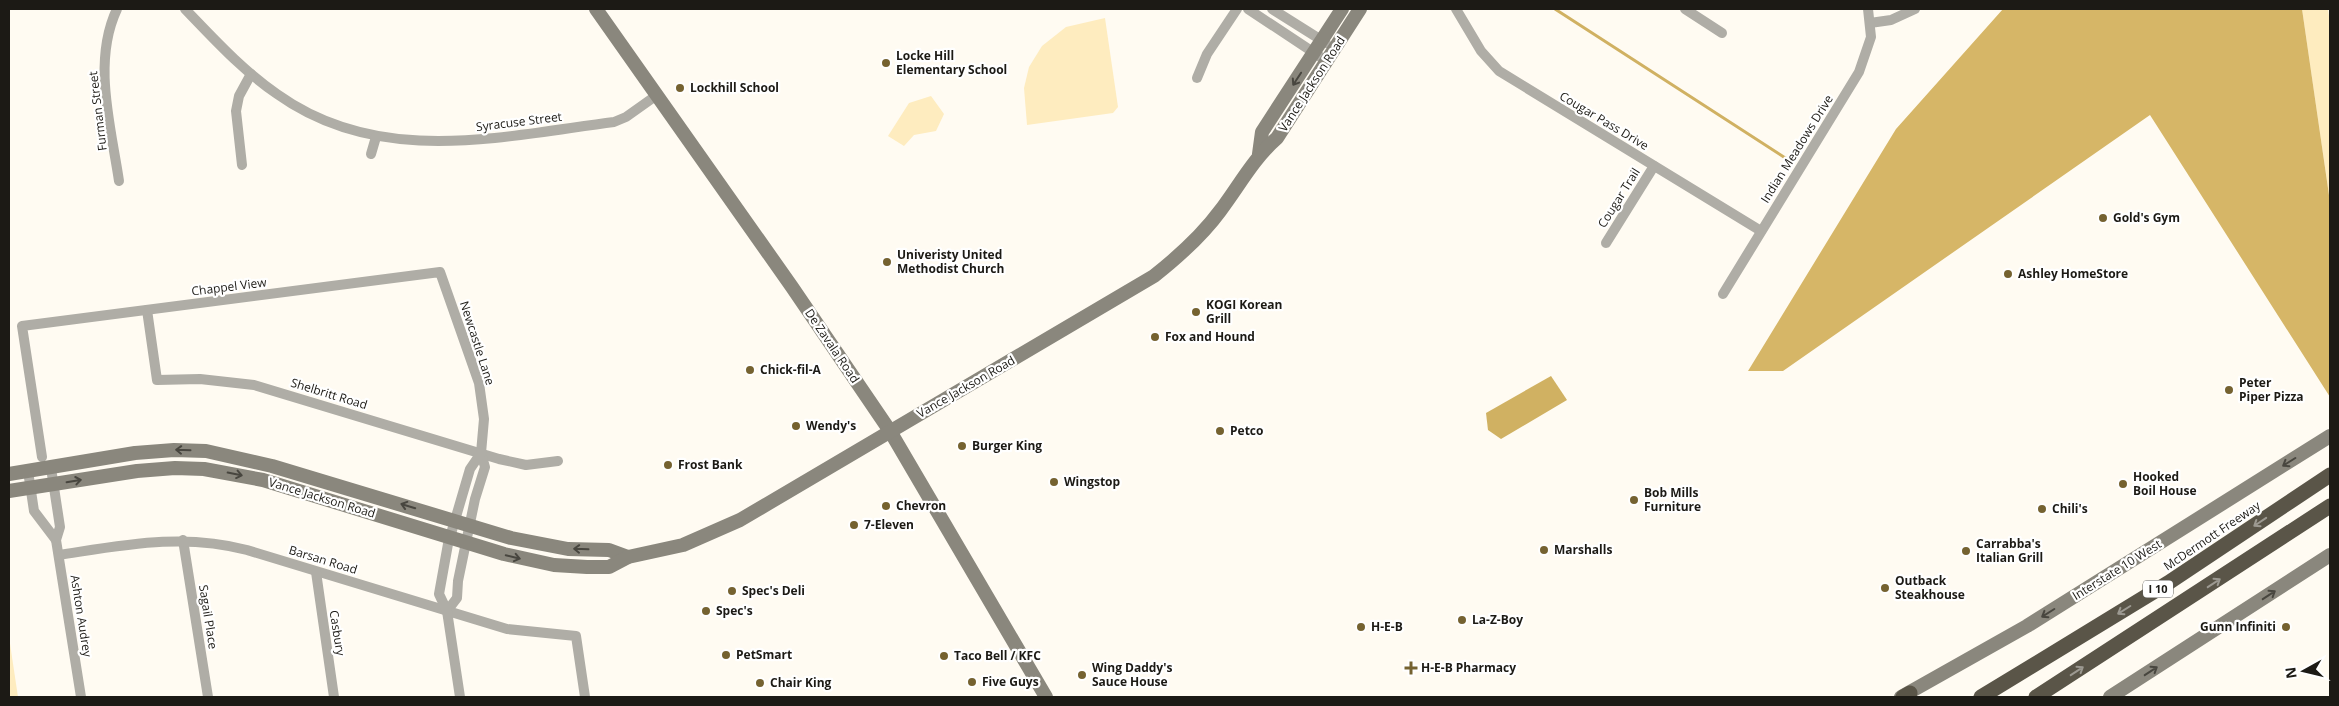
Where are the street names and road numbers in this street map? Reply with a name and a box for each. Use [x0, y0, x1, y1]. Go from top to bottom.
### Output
street label: Vance Jackson Road [1274, 33, 1349, 135]
street label: Furman Street [84, 70, 111, 152]
street label: Cougar Pass Drive [1557, 87, 1652, 154]
street label: Indian Meadows Drive [1756, 91, 1837, 206]
street label: Syracuse Street [475, 108, 563, 135]
street label: Cougar Trail [1593, 165, 1644, 231]
street label: Chappel View [190, 273, 268, 300]
street label: Newcastle Lane [456, 299, 499, 387]
street label: De Zavala Road [801, 305, 864, 386]
street label: Vance Jackson Road [914, 352, 1018, 422]
street label: Shelbritt Road [289, 374, 370, 413]
street label: Vance Jackson Road [267, 473, 378, 522]
street label: McDermott Freeway [2160, 496, 2264, 574]
street label: Interstate 10 West [2069, 535, 2165, 604]
street label: Barsan Road [287, 541, 359, 578]
street label: Ashton Audrey [67, 574, 97, 659]
road number: I 10 [2143, 580, 2173, 598]
street label: Sagail Place [195, 583, 222, 651]
street label: Casbury [326, 609, 350, 658]

